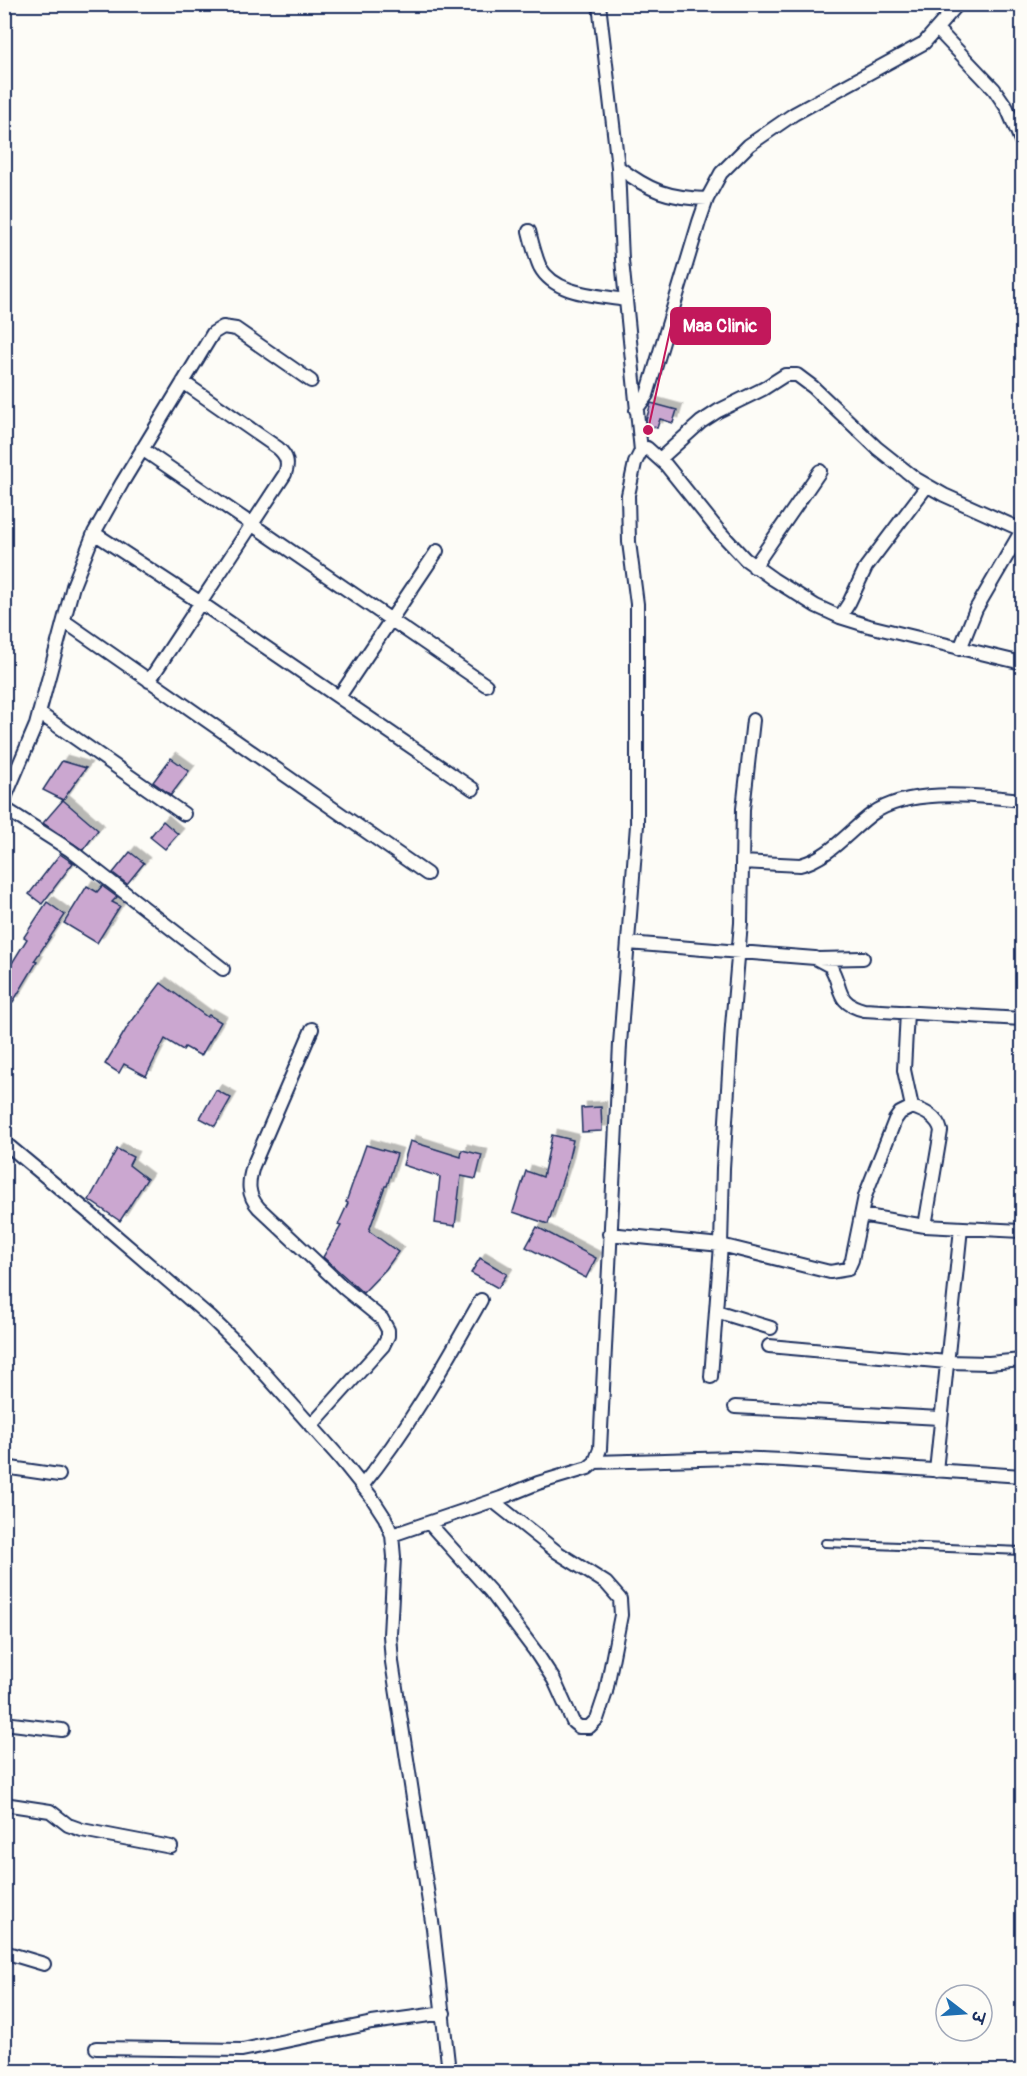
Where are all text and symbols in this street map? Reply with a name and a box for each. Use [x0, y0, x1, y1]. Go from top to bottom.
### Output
callout: Maa Clinic [671, 308, 770, 344]
text: Maa Clinic [683, 315, 757, 338]
north arrow [934, 1983, 994, 2043]
text: उ [966, 2007, 989, 2026]

